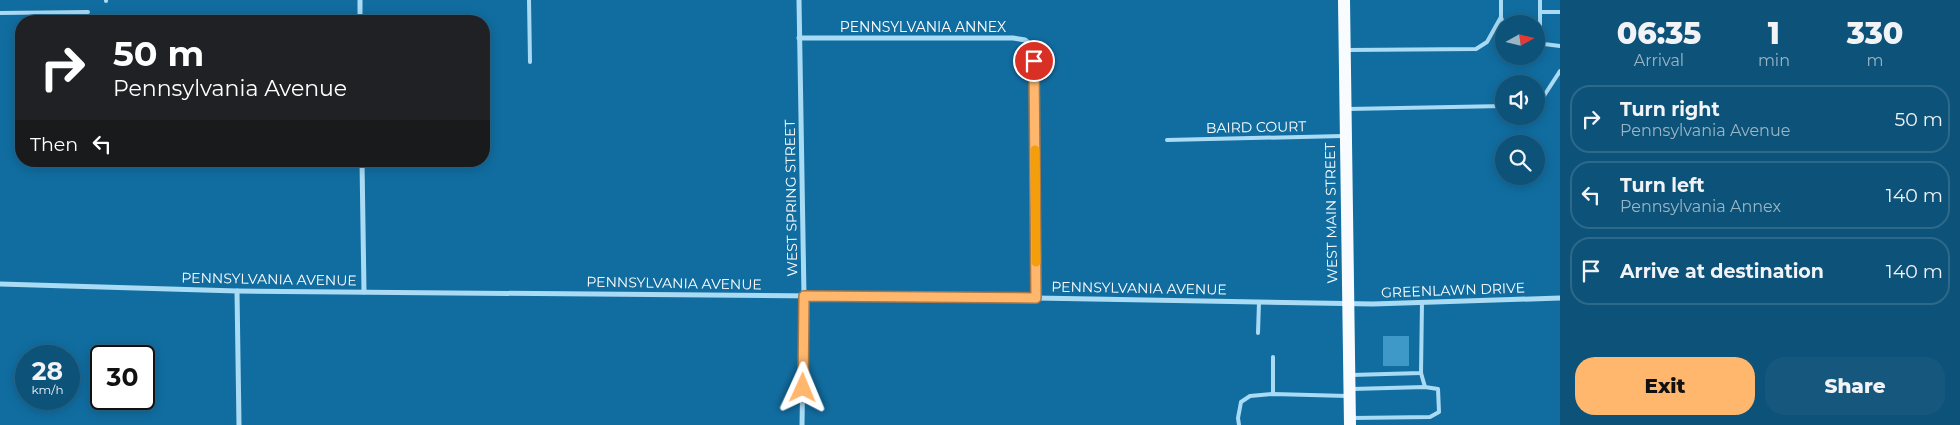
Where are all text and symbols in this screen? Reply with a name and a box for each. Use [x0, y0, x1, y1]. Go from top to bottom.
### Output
north arrow [1495, 15, 1545, 65]
map controls [1495, 15, 1545, 185]
text: 06:35 [1617, 15, 1701, 52]
text: 1 [1768, 15, 1780, 52]
text: 330 [1847, 15, 1903, 52]
street label: PENNSYLVANIA ANNEX [840, 18, 1006, 36]
text: 50 m [113, 32, 204, 75]
icon: right [30, 35, 95, 100]
pin [1013, 40, 1055, 82]
icon: arrive [1020, 47, 1048, 75]
text: Arrival [1634, 51, 1684, 70]
text: min [1758, 51, 1790, 70]
text: m [1866, 51, 1883, 70]
text: Pennsylvania Avenue [113, 75, 347, 102]
button: sound [1495, 75, 1545, 125]
text: Turn right [1620, 98, 1720, 121]
icon: right [1577, 105, 1605, 133]
text: 50 m [1895, 108, 1943, 131]
street label: BAIRD COURT [1206, 117, 1306, 137]
street label: WEST SPRING STREET [781, 119, 801, 277]
text: Pennsylvania Avenue [1620, 121, 1790, 140]
icon: left [88, 130, 116, 158]
text: Then [30, 133, 78, 156]
button: search [1495, 135, 1545, 185]
street label: WEST MAIN STREET [1321, 142, 1341, 284]
text: Turn left [1620, 174, 1705, 197]
icon: left [1577, 181, 1605, 209]
text: 140 m [1886, 184, 1943, 207]
text: Pennsylvania Annex [1620, 197, 1781, 216]
icon: arrive [1577, 257, 1605, 285]
text: Arrive at destination [1620, 260, 1824, 283]
text: 140 m [1886, 260, 1943, 283]
street label: PENNSYLVANIA AVENUE [181, 268, 357, 290]
street label: PENNSYLVANIA AVENUE [586, 272, 762, 294]
street label: PENNSYLVANIA AVENUE [1051, 277, 1227, 299]
street label: GREENLAWN DRIVE [1381, 278, 1525, 302]
speed limit sign: 30 [90, 345, 155, 410]
text: 28 [32, 356, 63, 386]
button: Exit [1575, 357, 1755, 415]
button: Share [1765, 357, 1945, 415]
position arrow [776, 361, 828, 413]
text: km/h [31, 382, 64, 397]

